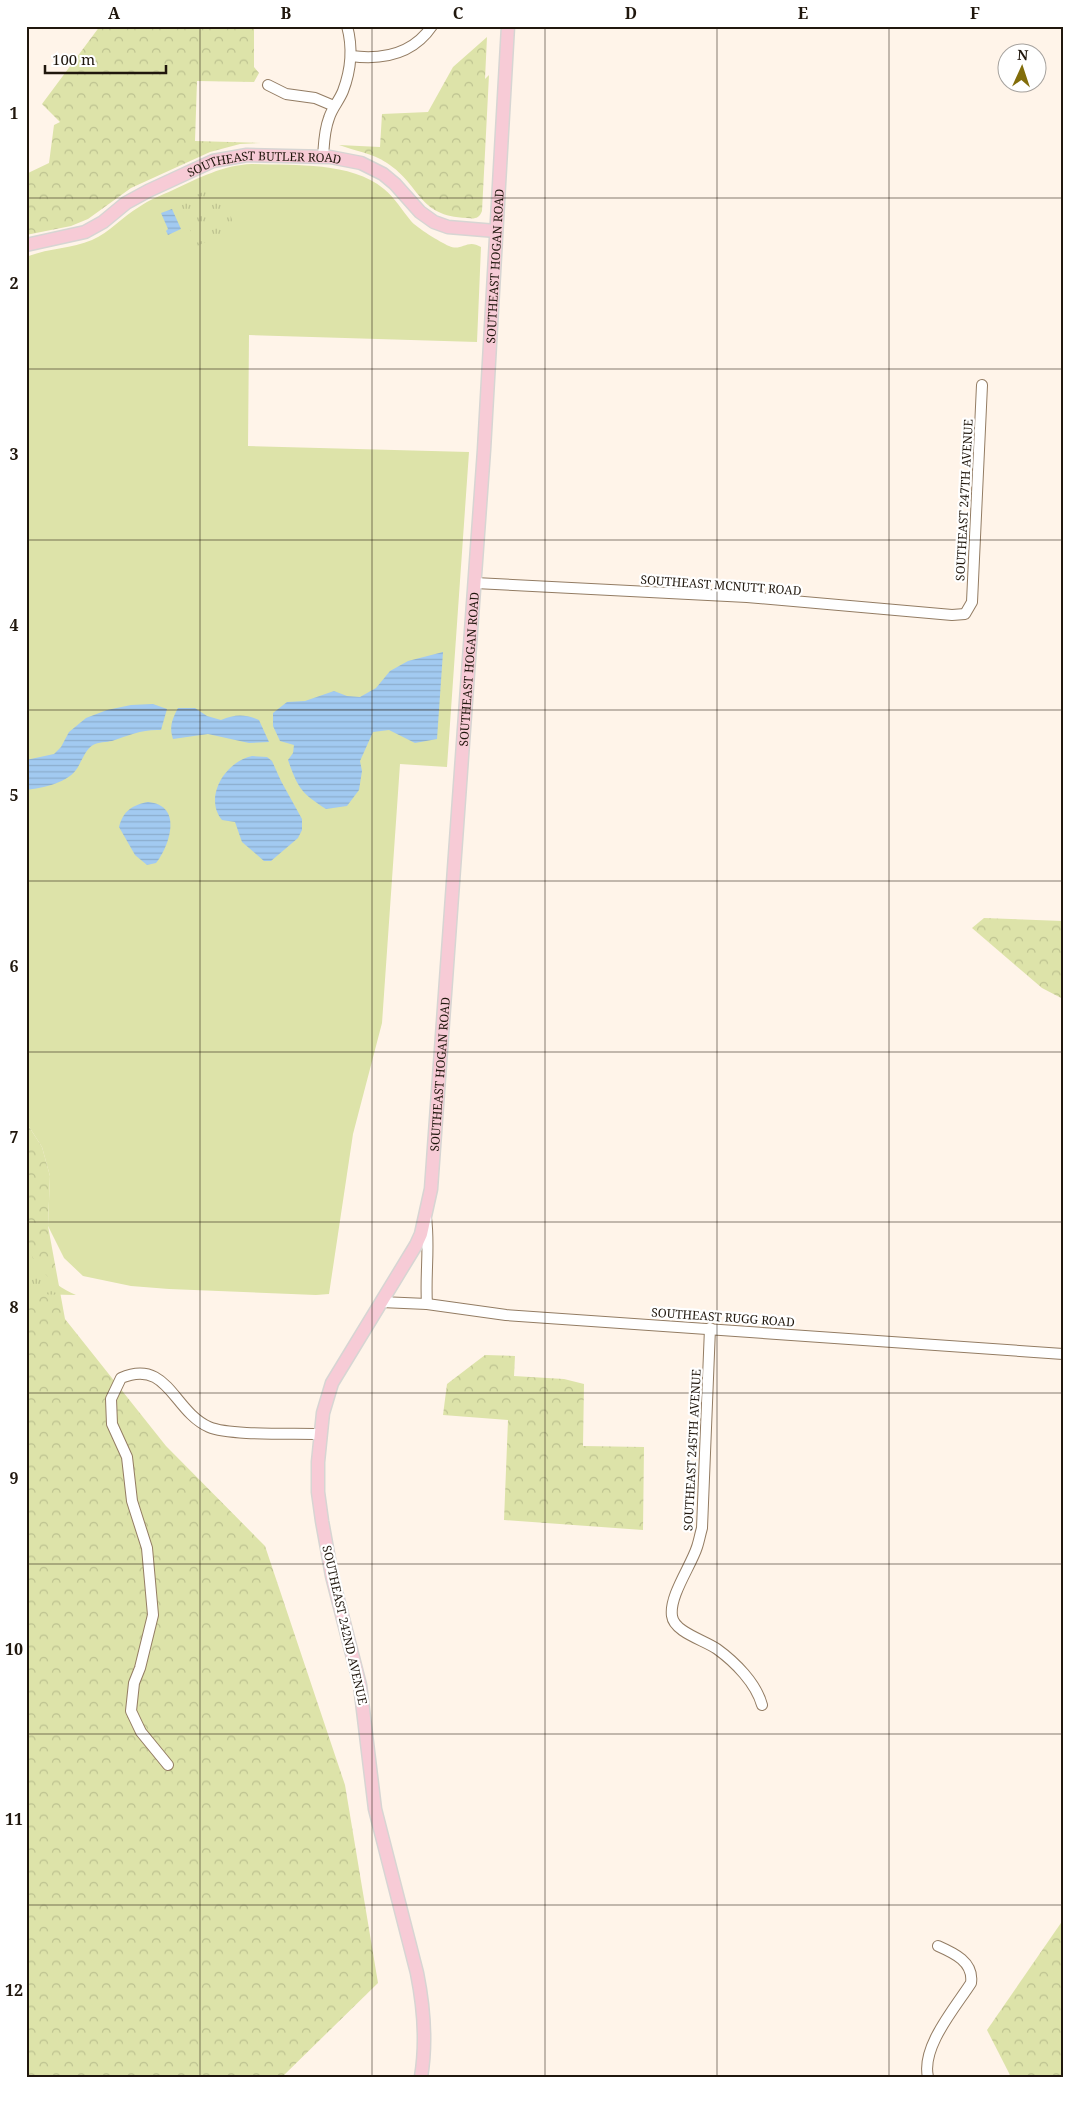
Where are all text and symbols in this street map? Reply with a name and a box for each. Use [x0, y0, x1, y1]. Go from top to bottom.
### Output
text: A [108, 2, 121, 24]
text: B [281, 2, 292, 24]
text: C [453, 2, 464, 24]
text: D [625, 2, 637, 24]
text: E [798, 2, 808, 24]
text: F [970, 2, 980, 24]
scale bar [45, 42, 166, 74]
north arrow [996, 42, 1046, 92]
text: N [1017, 45, 1029, 64]
text: 100 m [52, 49, 95, 69]
text: 1 [9, 102, 19, 124]
street label: SOUTHEAST BUTLER ROAD [184, 147, 343, 180]
street label: SOUTHEAST HOGAN ROAD [482, 188, 507, 344]
text: 2 [9, 272, 19, 294]
street label: SOUTHEAST 247TH AVENUE [951, 419, 977, 581]
text: 3 [9, 443, 19, 465]
street label: SOUTHEAST MCNUTT ROAD [640, 571, 802, 599]
street label: SOUTHEAST HOGAN ROAD [454, 591, 482, 747]
text: 4 [9, 614, 19, 636]
text: 5 [9, 784, 19, 806]
text: 6 [9, 955, 19, 977]
street label: SOUTHEAST HOGAN ROAD [425, 996, 453, 1152]
text: 7 [9, 1126, 19, 1148]
text: 8 [9, 1296, 19, 1318]
street label: SOUTHEAST RUGG ROAD [651, 1304, 796, 1331]
street label: SOUTHEAST 245TH AVENUE [679, 1369, 705, 1531]
text: 9 [9, 1467, 19, 1489]
street label: SOUTHEAST 242ND AVENUE [318, 1544, 372, 1706]
text: 10 [5, 1638, 23, 1660]
text: 11 [5, 1808, 23, 1830]
text: 12 [5, 1979, 23, 2001]

